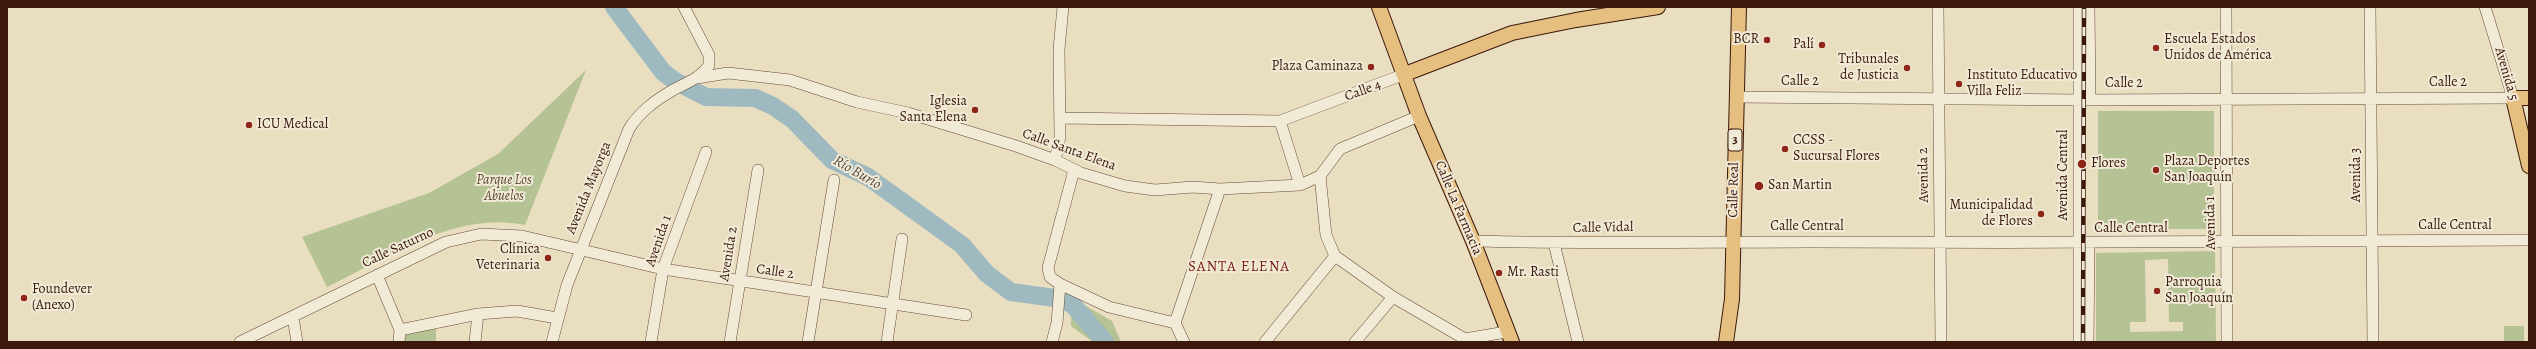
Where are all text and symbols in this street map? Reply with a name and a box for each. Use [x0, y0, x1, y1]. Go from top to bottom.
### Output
place label: BCR [1733, 32, 1759, 48]
place label: Escuela Estados Unidos de América [2164, 32, 2272, 64]
marker: BCR [1762, 35, 1772, 45]
place label: Palí [1793, 37, 1814, 53]
marker: Palí [1817, 40, 1827, 50]
marker: Escuela Estados Unidos de América [2151, 43, 2161, 53]
street label: Avenida 5 [2490, 45, 2522, 103]
place label: Tribunales de Justicia [1838, 52, 1899, 84]
place label: Plaza Caminaza [1272, 59, 1363, 75]
marker: Plaza Caminaza [1366, 62, 1376, 72]
marker: Tribunales de Justicia [1902, 63, 1912, 73]
place label: Instituto Educativo Villa Feliz [1967, 68, 2077, 100]
street label: Calle 2 [1781, 74, 1819, 90]
street label: Calle 2 [2429, 75, 2467, 91]
street label: Calle 2 [2105, 76, 2143, 92]
street label: Calle 4 [1343, 77, 1383, 105]
marker: Instituto Educativo Villa Feliz [1954, 79, 1964, 89]
place label: Iglesia Santa Elena [900, 94, 967, 126]
marker: Iglesia Santa Elena [970, 105, 980, 115]
place label: ICU Medical [257, 117, 328, 133]
marker: ICU Medical [244, 120, 254, 130]
street label: Calle Santa Elena [1020, 125, 1118, 175]
road number: 3 [1728, 129, 1742, 151]
street label: Avenida Central [2056, 130, 2072, 220]
place label: CCSS - Sucursal Flores [1793, 133, 1880, 166]
street label: Avenida Mayorga [563, 139, 615, 237]
marker: CCSS - Sucursal Flores [1780, 144, 1790, 154]
street label: Avenida 2 [1915, 147, 1933, 203]
street label: Avenida 3 [2349, 148, 2365, 202]
water label: Río Burío [830, 152, 884, 194]
place label: Plaza Deportes San Joaquín [2164, 154, 2250, 186]
place label: Flores [2091, 156, 2126, 172]
street label: Calle La Farmacia [1431, 158, 1485, 258]
marker: Flores [2076, 158, 2088, 170]
street label: Calle Real [1725, 162, 1743, 218]
marker: Plaza Deportes San Joaquín [2151, 165, 2161, 175]
park label: Parque Los Abuelos [476, 173, 532, 206]
place label: San Martin [1768, 178, 1832, 194]
marker: San Martin [1753, 180, 1765, 192]
street label: Avenida 1 [2202, 196, 2220, 250]
place label: Municipalidad de Flores [1950, 198, 2033, 230]
marker: Municipalidad de Flores [2036, 209, 2046, 219]
street label: Avenida 1 [642, 213, 676, 269]
street label: Calle Central [2418, 218, 2492, 234]
street label: Calle Vidal [1573, 219, 1633, 237]
street label: Calle Central [1770, 219, 1844, 235]
street label: Calle Central [2094, 221, 2168, 237]
street label: Calle Saturno [360, 224, 436, 272]
street label: Avenida 2 [716, 225, 742, 283]
place label: Clínica Veterinaria [476, 242, 540, 274]
marker: Clínica Veterinaria [543, 253, 553, 263]
district label: SANTA ELENA [1188, 258, 1290, 276]
street label: Calle 2 [755, 261, 795, 283]
place label: Mr. Rasti [1507, 265, 1559, 281]
marker: Mr. Rasti [1494, 268, 1504, 278]
place label: Parroquia San Joaquín [2165, 275, 2233, 308]
place label: Foundever (Anexo) [32, 282, 92, 314]
marker: Parroquia San Joaquín [2152, 286, 2162, 296]
marker: Foundever (Anexo) [19, 293, 29, 303]

